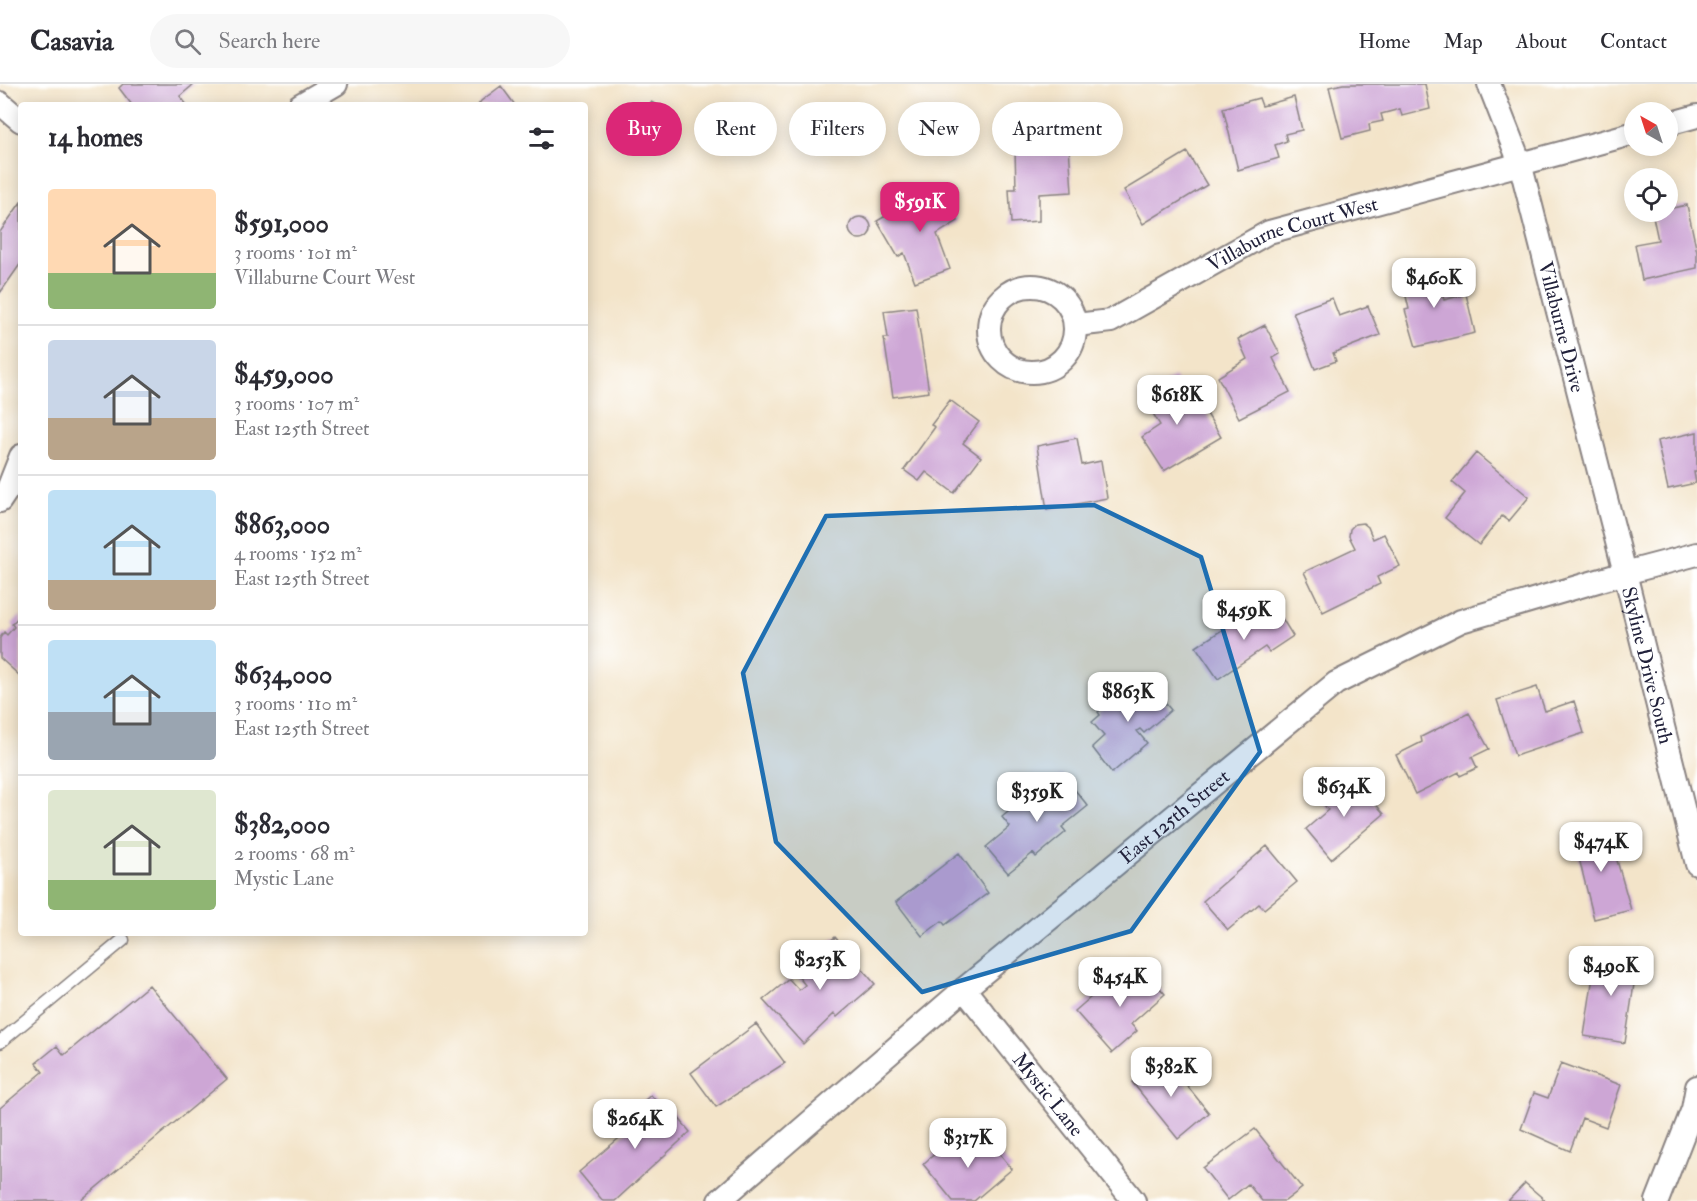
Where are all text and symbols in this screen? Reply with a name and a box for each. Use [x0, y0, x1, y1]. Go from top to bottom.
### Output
search box [150, 14, 570, 68]
text: Casavia [30, 24, 114, 59]
icon: search [171, 25, 204, 58]
text: Search here [219, 27, 320, 55]
text: Home [1358, 28, 1410, 55]
text: Map [1443, 28, 1483, 55]
text: About [1516, 28, 1567, 55]
text: Contact [1600, 28, 1667, 55]
chip: Buy [606, 102, 682, 156]
chip: Rent [694, 102, 777, 156]
chip: Filters [789, 102, 886, 156]
chip: New [898, 102, 980, 156]
chip: Apartment [992, 102, 1123, 156]
north arrow [1624, 102, 1678, 156]
map controls [1624, 102, 1678, 222]
text: 14 homes [48, 122, 143, 154]
icon: filters [525, 122, 558, 155]
button: locate [1624, 168, 1678, 222]
pin: $591K [878, 182, 962, 233]
text: $591K [894, 189, 946, 214]
street label: Villaburne Court West [1203, 191, 1381, 277]
text: $591,000 [234, 208, 329, 240]
icon: home [96, 213, 168, 285]
text: 3 rooms · 101 m² [234, 240, 357, 265]
pin: $460K [1392, 258, 1476, 309]
street label: Villaburne Drive [1533, 259, 1590, 395]
text: Villaburne Court West [234, 265, 415, 290]
text: $460K [1406, 265, 1462, 290]
text: $459,000 [234, 359, 334, 391]
icon: home [96, 364, 168, 436]
pin: $618K [1135, 375, 1219, 426]
text: $618K [1151, 382, 1203, 407]
text: 3 rooms · 107 m² [234, 391, 359, 416]
text: East 125th Street [234, 416, 370, 441]
text: $863,000 [234, 509, 330, 541]
icon: home [96, 514, 168, 586]
text: 4 rooms · 152 m² [234, 541, 362, 566]
text: East 125th Street [234, 566, 370, 591]
street label: Skyline Drive South [1616, 584, 1679, 747]
pin: $459K [1202, 590, 1286, 641]
text: $459K [1216, 597, 1272, 622]
text: $634,000 [234, 659, 332, 691]
icon: home [96, 664, 168, 736]
pin: $863K [1086, 672, 1170, 723]
text: $863K [1102, 679, 1154, 704]
text: 3 rooms · 110 m² [234, 691, 357, 716]
text: East 125th Street [234, 716, 370, 741]
street label: East 125th Street [1114, 764, 1235, 869]
pin: $634K [1302, 767, 1386, 818]
pin: $359K [995, 772, 1079, 823]
text: $634K [1317, 774, 1371, 799]
text: $359K [1011, 779, 1063, 804]
text: $382,000 [234, 809, 330, 841]
icon: home [96, 814, 168, 886]
pin: $474K [1559, 822, 1643, 873]
text: $474K [1573, 829, 1629, 854]
text: 2 rooms · 68 m² [234, 841, 355, 866]
text: Mystic Lane [234, 866, 334, 891]
pin: $253K [778, 940, 862, 991]
pin: $490K [1569, 946, 1653, 997]
text: $253K [794, 947, 846, 972]
text: $490K [1583, 953, 1639, 978]
pin: $454K [1078, 957, 1162, 1008]
text: $454K [1092, 964, 1148, 989]
pin: $382K [1129, 1047, 1213, 1098]
street label: Mystic Lane [1007, 1048, 1089, 1141]
text: $382K [1145, 1054, 1197, 1079]
pin: $264K [593, 1099, 677, 1150]
text: $264K [607, 1106, 663, 1131]
pin: $317K [926, 1118, 1010, 1169]
text: $317K [943, 1125, 993, 1150]

